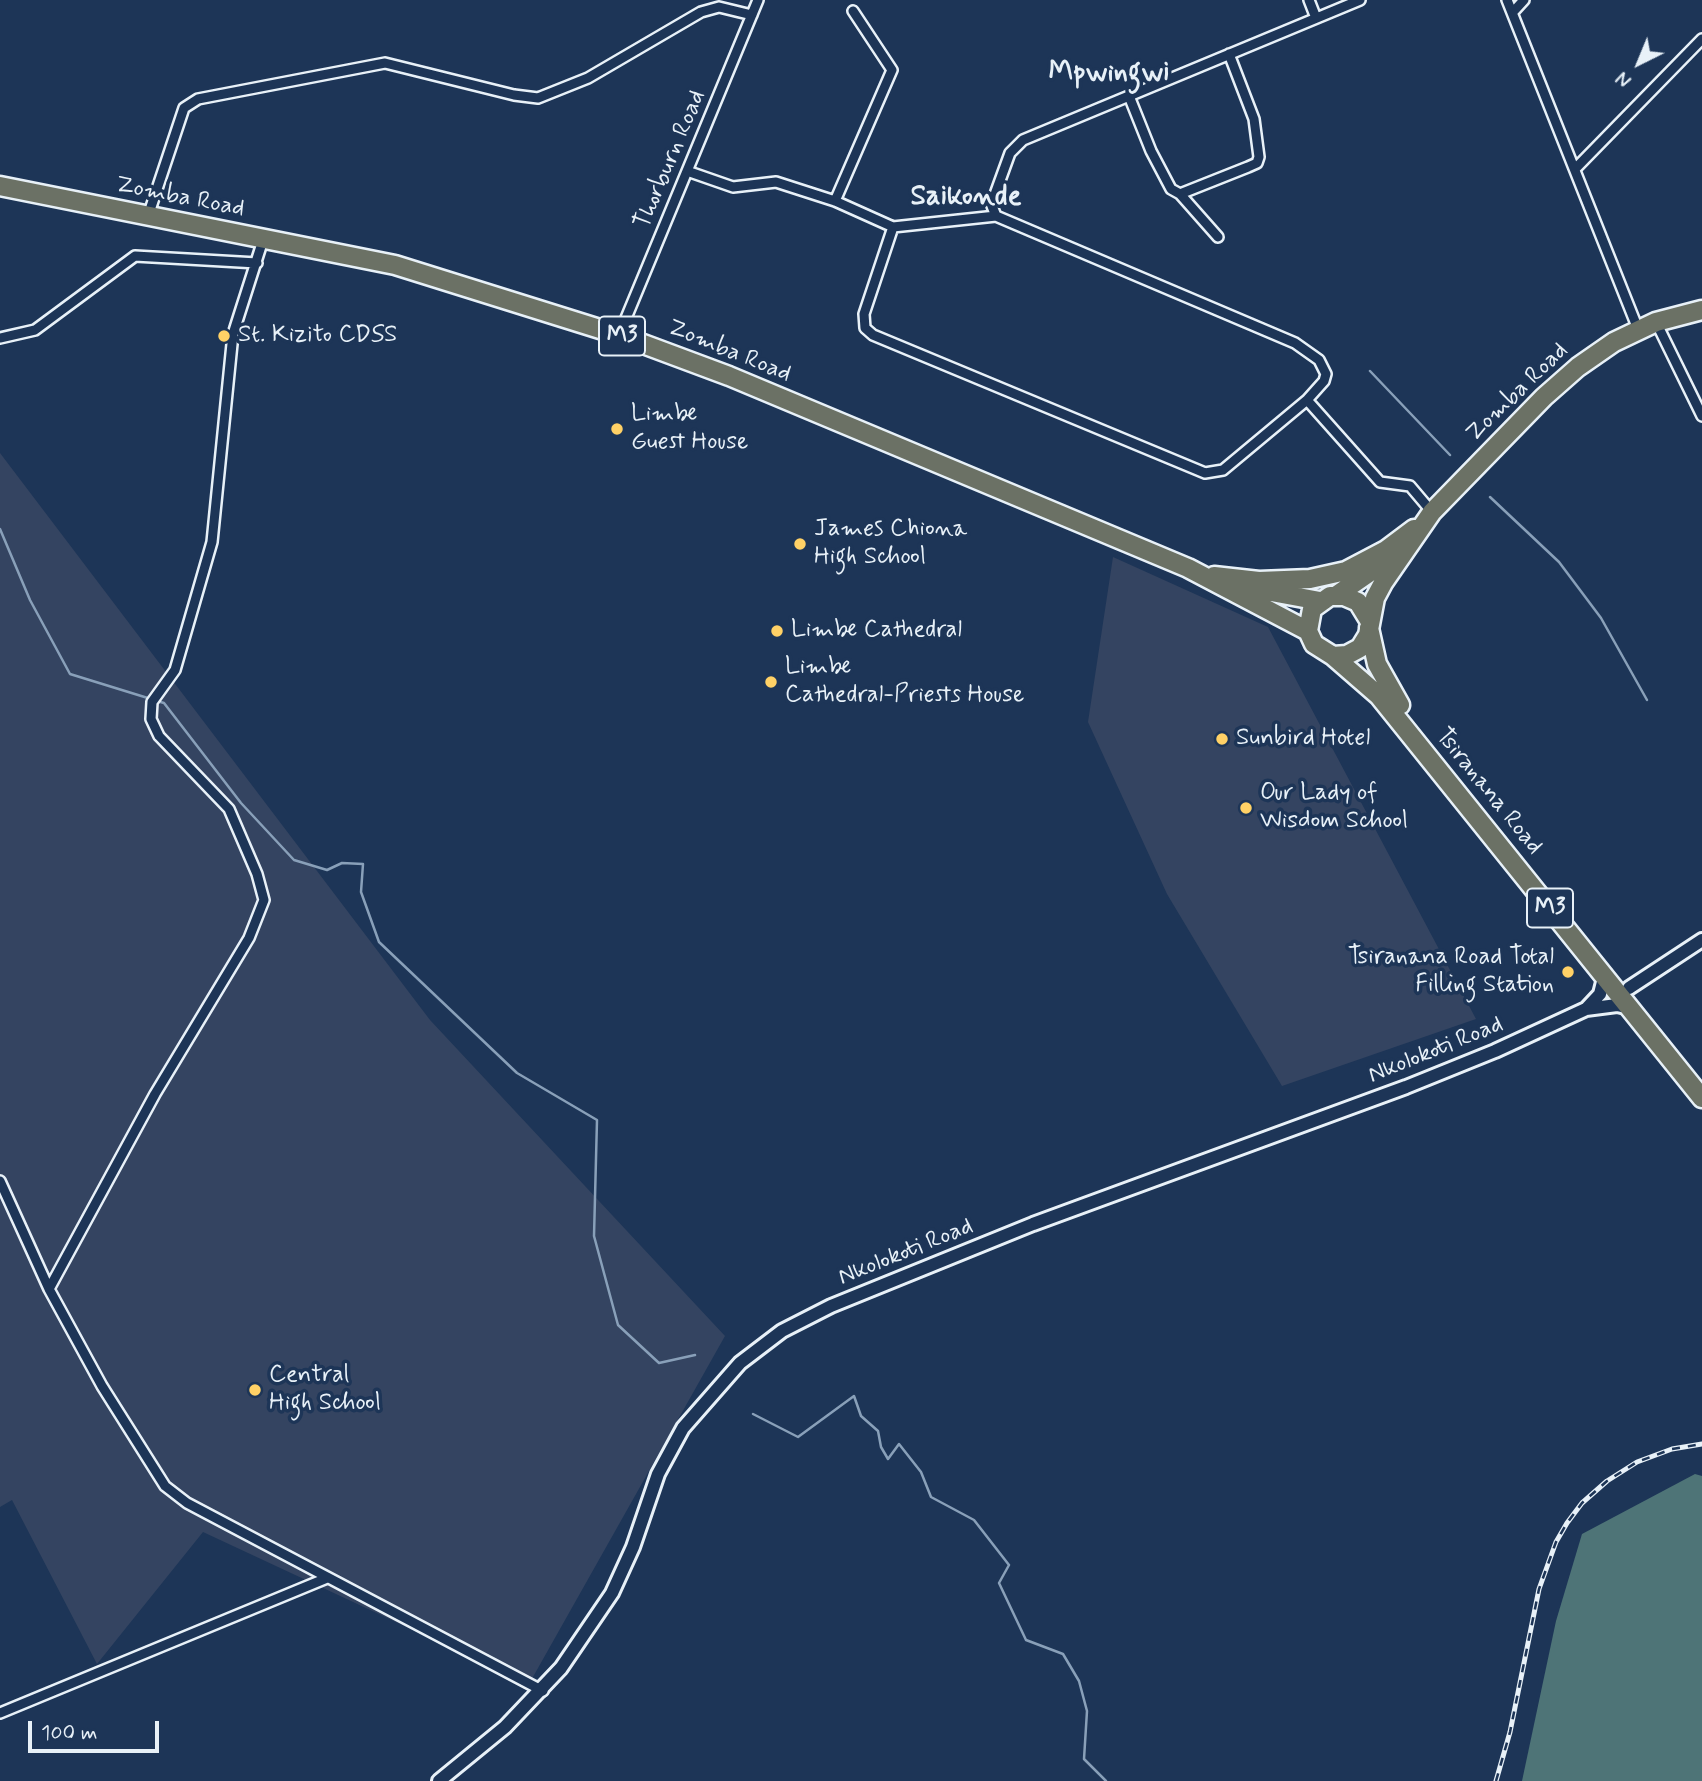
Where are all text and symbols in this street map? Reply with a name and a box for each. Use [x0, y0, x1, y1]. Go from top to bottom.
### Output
north arrow [1604, 28, 1674, 98]
district label: Mpwingwi [1048, 57, 1170, 91]
text: N [1611, 65, 1637, 92]
street label: Thorburn Road [629, 86, 713, 234]
street label: Zomba Road [113, 171, 247, 225]
district label: Saikonde [911, 181, 1021, 215]
street label: Zomba Road [663, 314, 795, 390]
road number: M3 [599, 316, 645, 356]
place label: St. Kizito CDSS [238, 322, 397, 350]
marker: St. Kizito CDSS [216, 328, 232, 344]
street label: Zomba Road [1461, 337, 1575, 449]
place label: Limbe Guest House [631, 401, 748, 457]
marker: Limbe Guest House [609, 421, 625, 437]
place label: James Chiona High School [814, 516, 967, 572]
marker: James Chiona High School [792, 536, 808, 552]
place label: Limbe Cathedral [791, 617, 962, 645]
marker: Limbe Cathedral [769, 623, 785, 639]
place label: Limbe Cathedral-Priests House [785, 654, 1024, 710]
marker: Limbe Cathedral-Priests House [763, 674, 779, 690]
street label: Tsiranana Road [1428, 723, 1548, 861]
place label: Sunbird Hotel [1236, 725, 1370, 753]
marker: Sunbird Hotel [1214, 731, 1230, 747]
place label: Our Lady of Wisdom School [1260, 780, 1408, 836]
marker: Our Lady of Wisdom School [1238, 800, 1254, 816]
road number: M3 [1527, 888, 1573, 928]
place label: Tsiranana Road Total Filling Station [1348, 944, 1554, 1000]
marker: Tsiranana Road Total Filling Station [1560, 964, 1576, 980]
street label: Nkolokoti Road [1364, 1011, 1508, 1091]
street label: Nkolokoti Road [834, 1213, 978, 1293]
place label: Central High School [269, 1362, 381, 1418]
marker: Central High School [247, 1382, 263, 1398]
scale bar [32, 1708, 163, 1752]
text: 100 m [41, 1719, 97, 1747]

